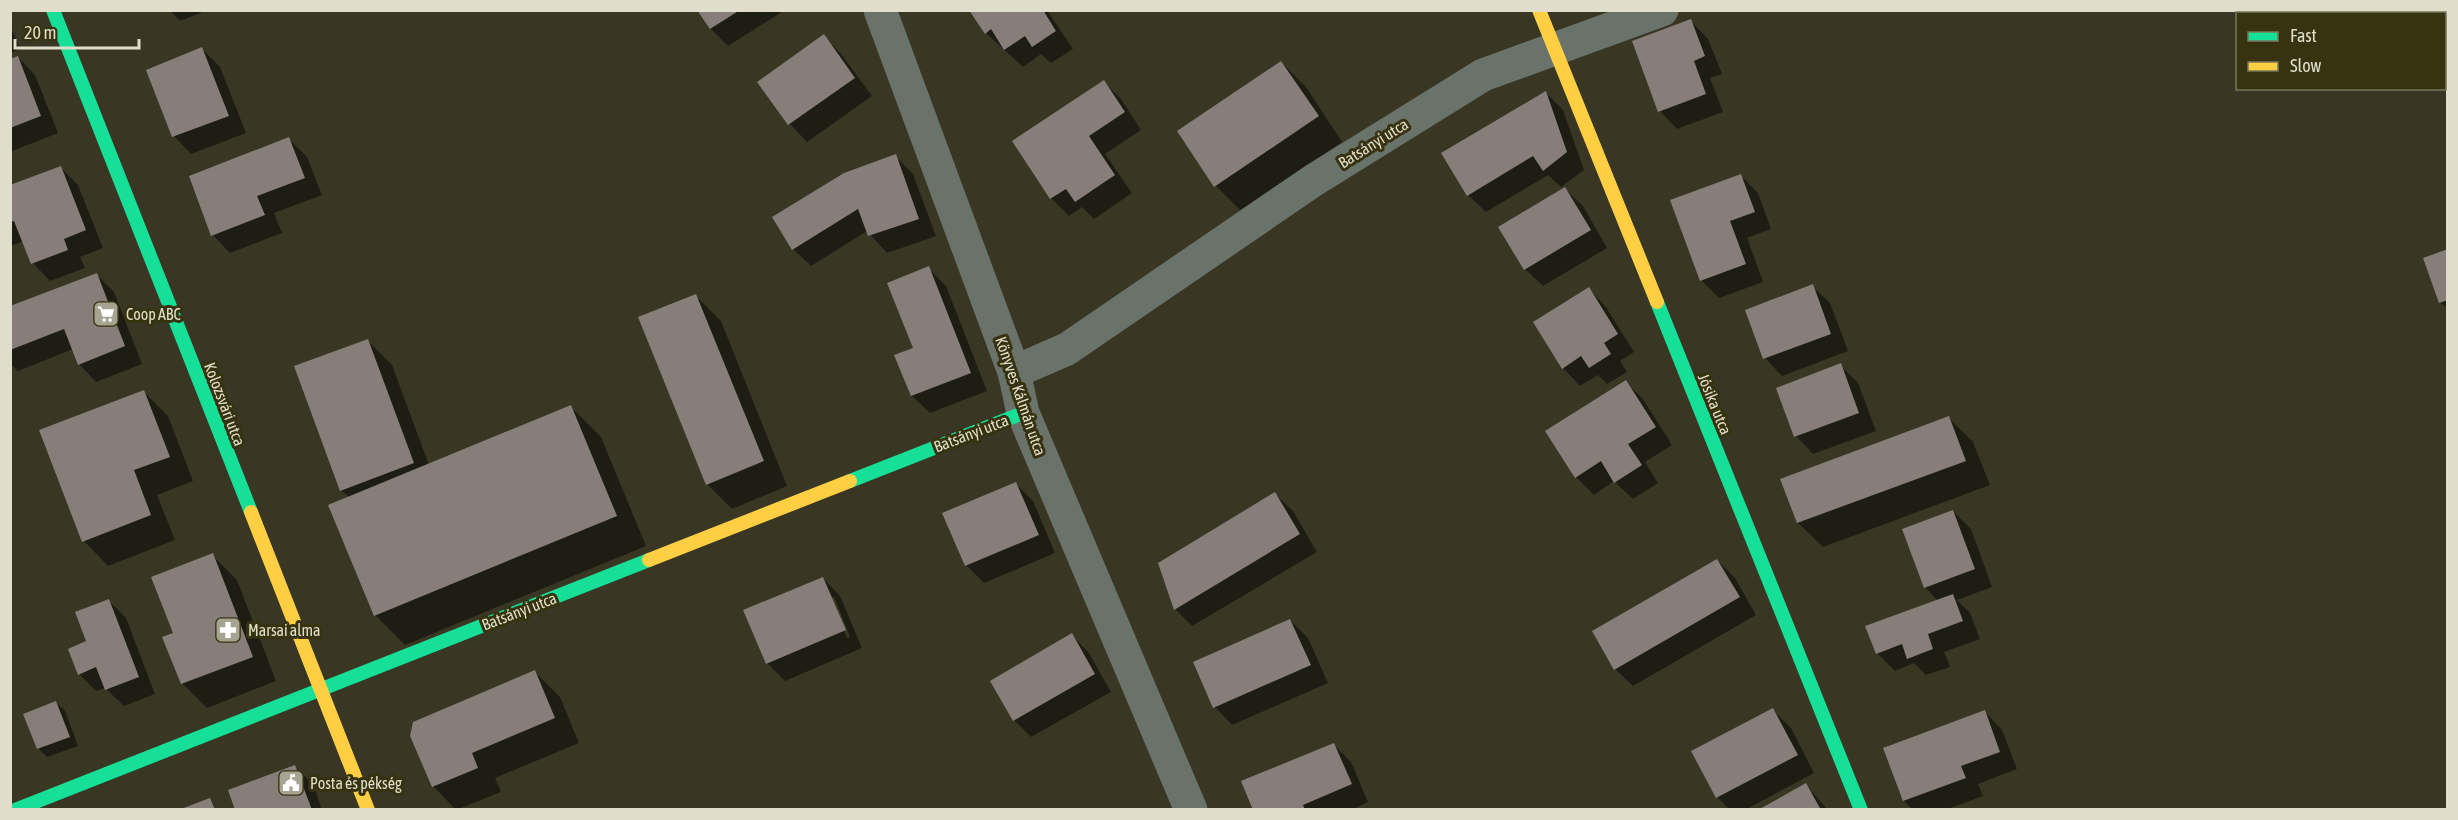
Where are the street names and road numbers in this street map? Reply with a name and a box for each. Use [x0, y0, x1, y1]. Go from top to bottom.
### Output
street label: Batsányi utca [1335, 115, 1412, 172]
street label: Könyves Kálmán utca [991, 334, 1050, 458]
street label: Kolozsvári utca [201, 360, 249, 448]
street label: Jósika utca [1695, 371, 1735, 437]
street label: Batsányi utca [931, 411, 1011, 456]
street label: Batsányi utca [479, 589, 559, 634]

